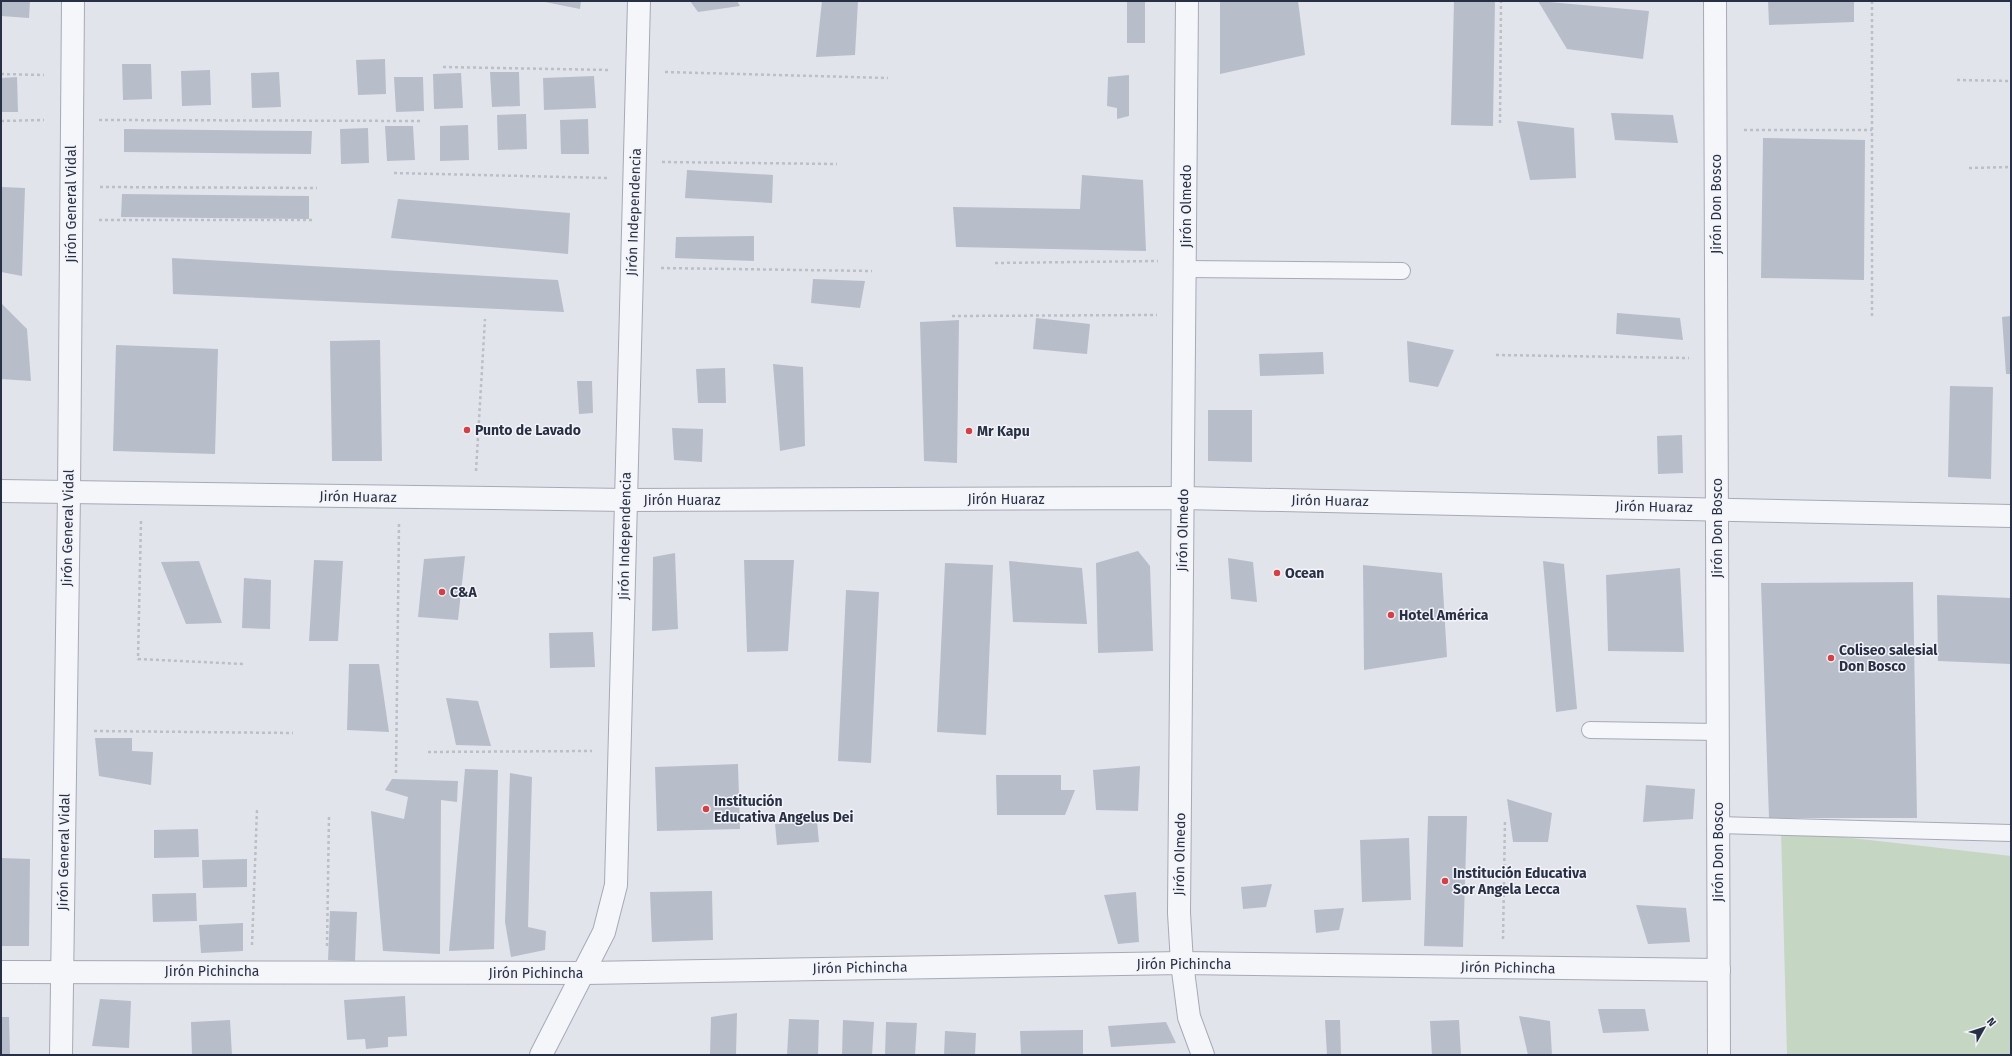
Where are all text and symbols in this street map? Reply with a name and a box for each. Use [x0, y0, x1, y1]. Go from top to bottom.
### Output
street label: Jirón General Vidal [63, 145, 80, 263]
street label: Jirón Independencia [623, 148, 645, 276]
street label: Jirón Don Bosco [1708, 154, 1725, 254]
street label: Jirón Olmedo [1178, 164, 1195, 248]
place label: Punto de Lavado [475, 422, 581, 439]
place label: Mr Kapu [977, 423, 1030, 440]
marker: Punto de Lavado [462, 425, 472, 435]
marker: Mr Kapu [964, 426, 974, 436]
street label: Jirón General Vidal [58, 469, 78, 587]
street label: Jirón Independencia [615, 472, 635, 600]
street label: Jirón Don Bosco [1709, 478, 1726, 578]
street label: Jirón Huaraz [319, 488, 397, 506]
street label: Jirón Olmedo [1174, 488, 1192, 572]
street label: Jirón Huaraz [967, 491, 1045, 508]
street label: Jirón Huaraz [643, 492, 721, 509]
street label: Jirón Huaraz [1291, 492, 1369, 510]
street label: Jirón Huaraz [1615, 498, 1693, 516]
place label: Ocean [1285, 565, 1324, 582]
marker: Ocean [1272, 568, 1282, 578]
place label: C&A [450, 584, 477, 601]
marker: C&A [437, 587, 447, 597]
place label: Hotel América [1399, 607, 1489, 624]
marker: Hotel América [1386, 610, 1396, 620]
place label: Coliseo salesial Don Bosco [1839, 642, 1938, 675]
marker: Coliseo salesial Don Bosco [1826, 653, 1836, 663]
street label: Jirón General Vidal [54, 793, 74, 911]
place label: Institución Educativa Angelus Dei [714, 793, 854, 826]
street label: Jirón Don Bosco [1710, 802, 1727, 902]
marker: Institución Educativa Angelus Dei [701, 804, 711, 814]
street label: Jirón Olmedo [1171, 812, 1189, 896]
place label: Institución Educativa Sor Angela Lecca [1453, 865, 1587, 898]
marker: Institución Educativa Sor Angela Lecca [1440, 876, 1450, 886]
street label: Jirón Pichincha [1137, 956, 1231, 973]
street label: Jirón Pichincha [812, 959, 908, 977]
street label: Jirón Pichincha [1460, 959, 1556, 977]
street label: Jirón Pichincha [165, 963, 259, 980]
street label: Jirón Pichincha [489, 965, 583, 982]
north arrow [1964, 1008, 2004, 1048]
text: N [1984, 1015, 1999, 1029]

